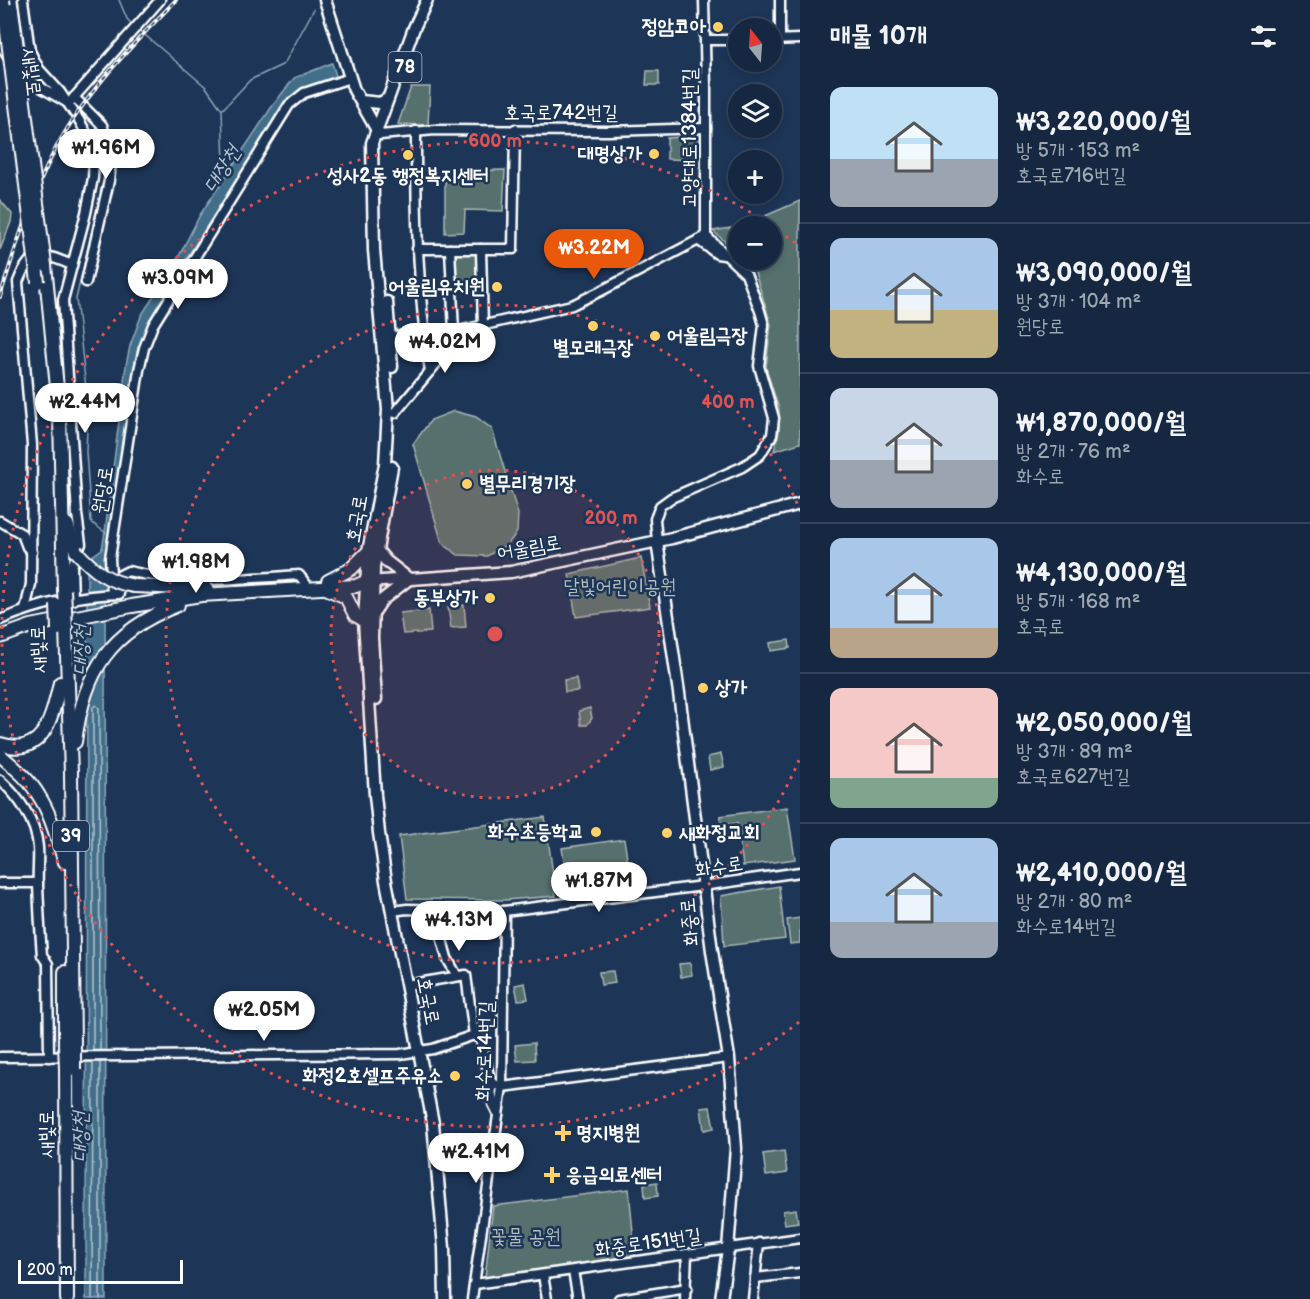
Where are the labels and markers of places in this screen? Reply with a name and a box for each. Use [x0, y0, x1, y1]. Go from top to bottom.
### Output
place label: 정암코아 [642, 15, 707, 39]
marker: 정암코아 [711, 20, 725, 34]
pin: ₩1.96M [57, 129, 155, 180]
place label: 대명상가 [578, 142, 643, 166]
marker: 대명상가 [647, 147, 661, 161]
marker: 성사2동 행정복지센터 [401, 148, 415, 162]
place label: 성사2동 행정복지센터 [327, 164, 489, 188]
pin: ₩3.22M [545, 229, 643, 280]
pin: ₩3.09M [129, 259, 227, 310]
place label: 어울림유치원 [388, 275, 485, 299]
marker: 어울림유치원 [490, 280, 504, 294]
marker: 별모래극장 [586, 319, 600, 333]
pin: ₩4.02M [396, 323, 494, 374]
place label: 어울림극장 [667, 324, 747, 348]
marker: 어울림극장 [648, 329, 662, 343]
place label: 별모래극장 [553, 336, 633, 360]
pin: ₩2.44M [36, 383, 134, 434]
place label: 별무리경기장 [479, 472, 576, 496]
marker: 별무리경기장 [460, 477, 474, 491]
pin: ₩1.98M [147, 543, 245, 594]
place label: 동부상가 [414, 586, 479, 610]
marker: 동부상가 [483, 591, 497, 605]
centre of rings [485, 624, 505, 644]
place label: 상가 [715, 676, 748, 700]
marker: 상가 [696, 681, 710, 695]
place label: 화수초등학교 [487, 820, 584, 844]
place label: 새화정교회 [678, 821, 759, 845]
marker: 화수초등학교 [589, 825, 603, 839]
marker: 새화정교회 [660, 826, 674, 840]
pin: ₩1.87M [550, 862, 648, 913]
pin: ₩4.13M [410, 901, 508, 952]
pin: ₩2.05M [215, 991, 313, 1042]
place label: 화정2호셀프주유소 [302, 1064, 443, 1088]
marker: 화정2호셀프주유소 [448, 1069, 462, 1083]
place label: 명지병원 [576, 1121, 640, 1145]
marker: 명지병원 [554, 1124, 572, 1142]
pin: ₩2.41M [427, 1133, 525, 1184]
place label: 응급의료센터 [566, 1163, 663, 1187]
marker: 응급의료센터 [543, 1166, 561, 1184]

